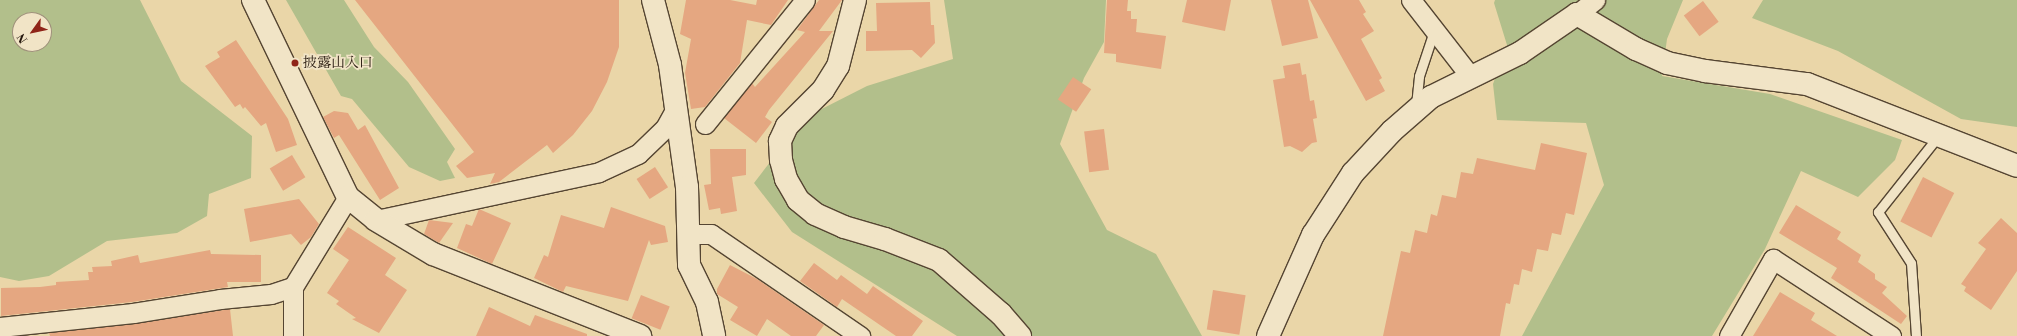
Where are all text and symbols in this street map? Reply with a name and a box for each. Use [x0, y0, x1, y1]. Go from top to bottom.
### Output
north arrow [12, 12, 52, 52]
text: N [15, 31, 31, 45]
place label: 披露山入口 [303, 55, 373, 71]
marker: 披露山入口 [290, 58, 300, 68]

